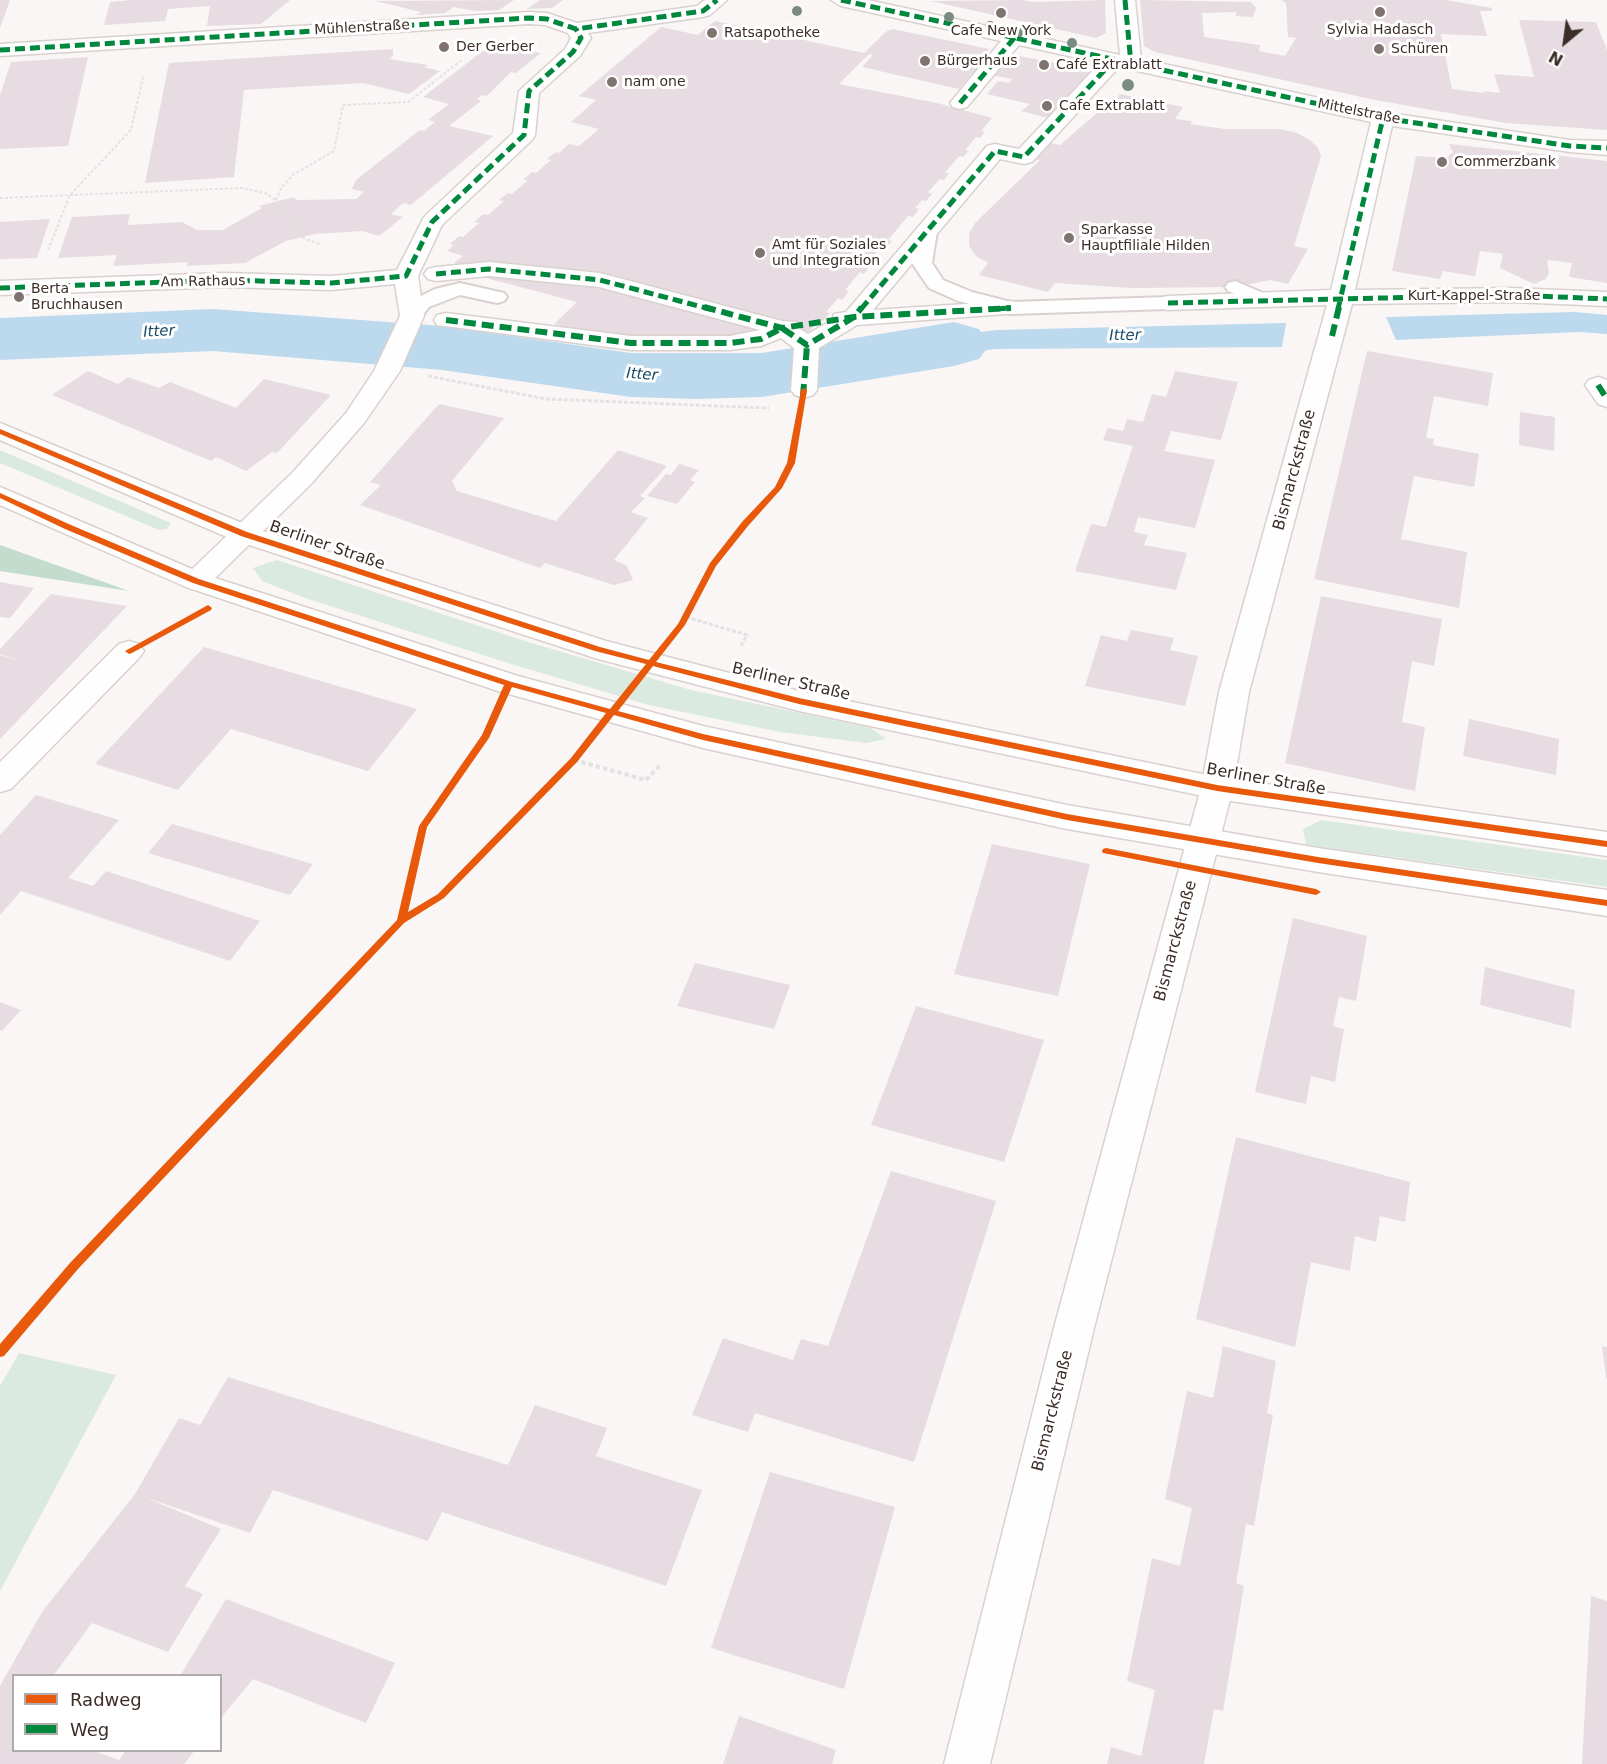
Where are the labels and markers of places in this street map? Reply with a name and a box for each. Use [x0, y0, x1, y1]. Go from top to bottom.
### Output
marker: Sylvia Hadasch [1373, 5, 1387, 19]
marker: Cafe New York [994, 6, 1008, 20]
place label: Sylvia Hadasch [1327, 22, 1433, 38]
place label: Cafe New York [951, 23, 1051, 39]
place label: Ratsapotheke [724, 25, 820, 41]
marker: Ratsapotheke [705, 26, 719, 40]
place label: Der Gerber [456, 39, 534, 55]
marker: Der Gerber [437, 40, 451, 54]
place label: Schüren [1391, 41, 1448, 57]
marker: Schüren [1372, 42, 1386, 56]
place label: Bürgerhaus [937, 53, 1018, 69]
marker: Bürgerhaus [918, 54, 932, 68]
place label: Café Extrablatt [1056, 57, 1162, 73]
marker: Café Extrablatt [1037, 58, 1051, 72]
place label: nam one [624, 74, 686, 90]
marker: nam one [605, 75, 619, 89]
place label: Cafe Extrablatt [1059, 98, 1165, 114]
marker: Cafe Extrablatt [1040, 99, 1054, 113]
place label: Commerzbank [1454, 154, 1556, 170]
marker: Commerzbank [1435, 155, 1449, 169]
place label: Sparkasse Hauptfiliale Hilden [1081, 222, 1210, 255]
marker: Sparkasse Hauptfiliale Hilden [1062, 231, 1076, 245]
place label: Amt für Soziales und Integration [772, 237, 886, 270]
marker: Amt für Soziales und Integration [753, 246, 767, 260]
place label: Berta Bruchhausen [31, 281, 123, 314]
marker: Berta Bruchhausen [12, 290, 26, 304]

